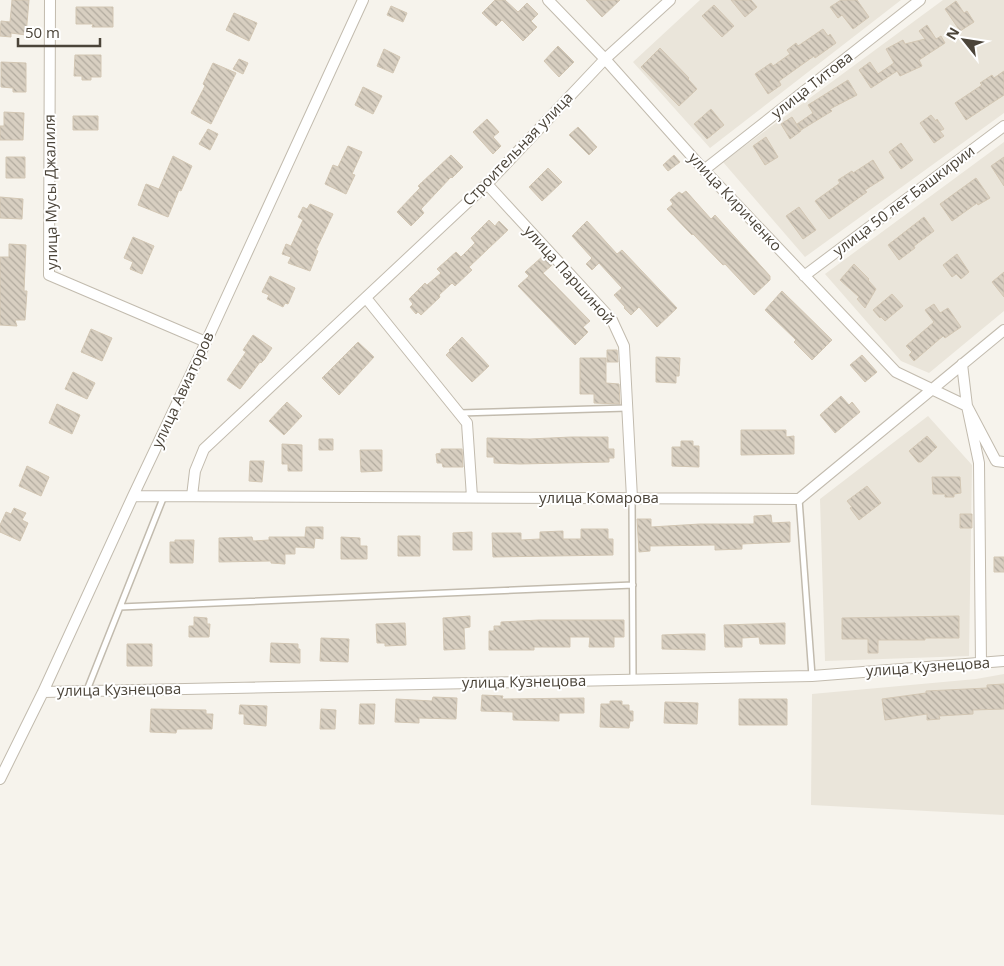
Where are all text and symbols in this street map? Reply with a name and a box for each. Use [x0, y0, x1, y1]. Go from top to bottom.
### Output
scale bar [18, 15, 100, 47]
north arrow [939, 15, 989, 65]
text: 50 m [25, 22, 60, 42]
text: N [941, 24, 963, 43]
street label: улица Титова [767, 46, 856, 122]
street label: Строительная улица [458, 87, 577, 209]
street label: улица Мусы Джалиля [39, 114, 61, 270]
street label: улица 50 лет Башкирии [828, 140, 978, 260]
street label: улица Кириченко [685, 148, 787, 255]
street label: улица Паршиной [520, 221, 620, 328]
street label: улица Авиаторов [146, 328, 218, 451]
street label: улица Комарова [539, 487, 659, 507]
street label: улица Кузнецова [865, 652, 991, 680]
street label: улица Кузнецова [462, 670, 586, 692]
street label: улица Кузнецова [57, 678, 181, 700]

